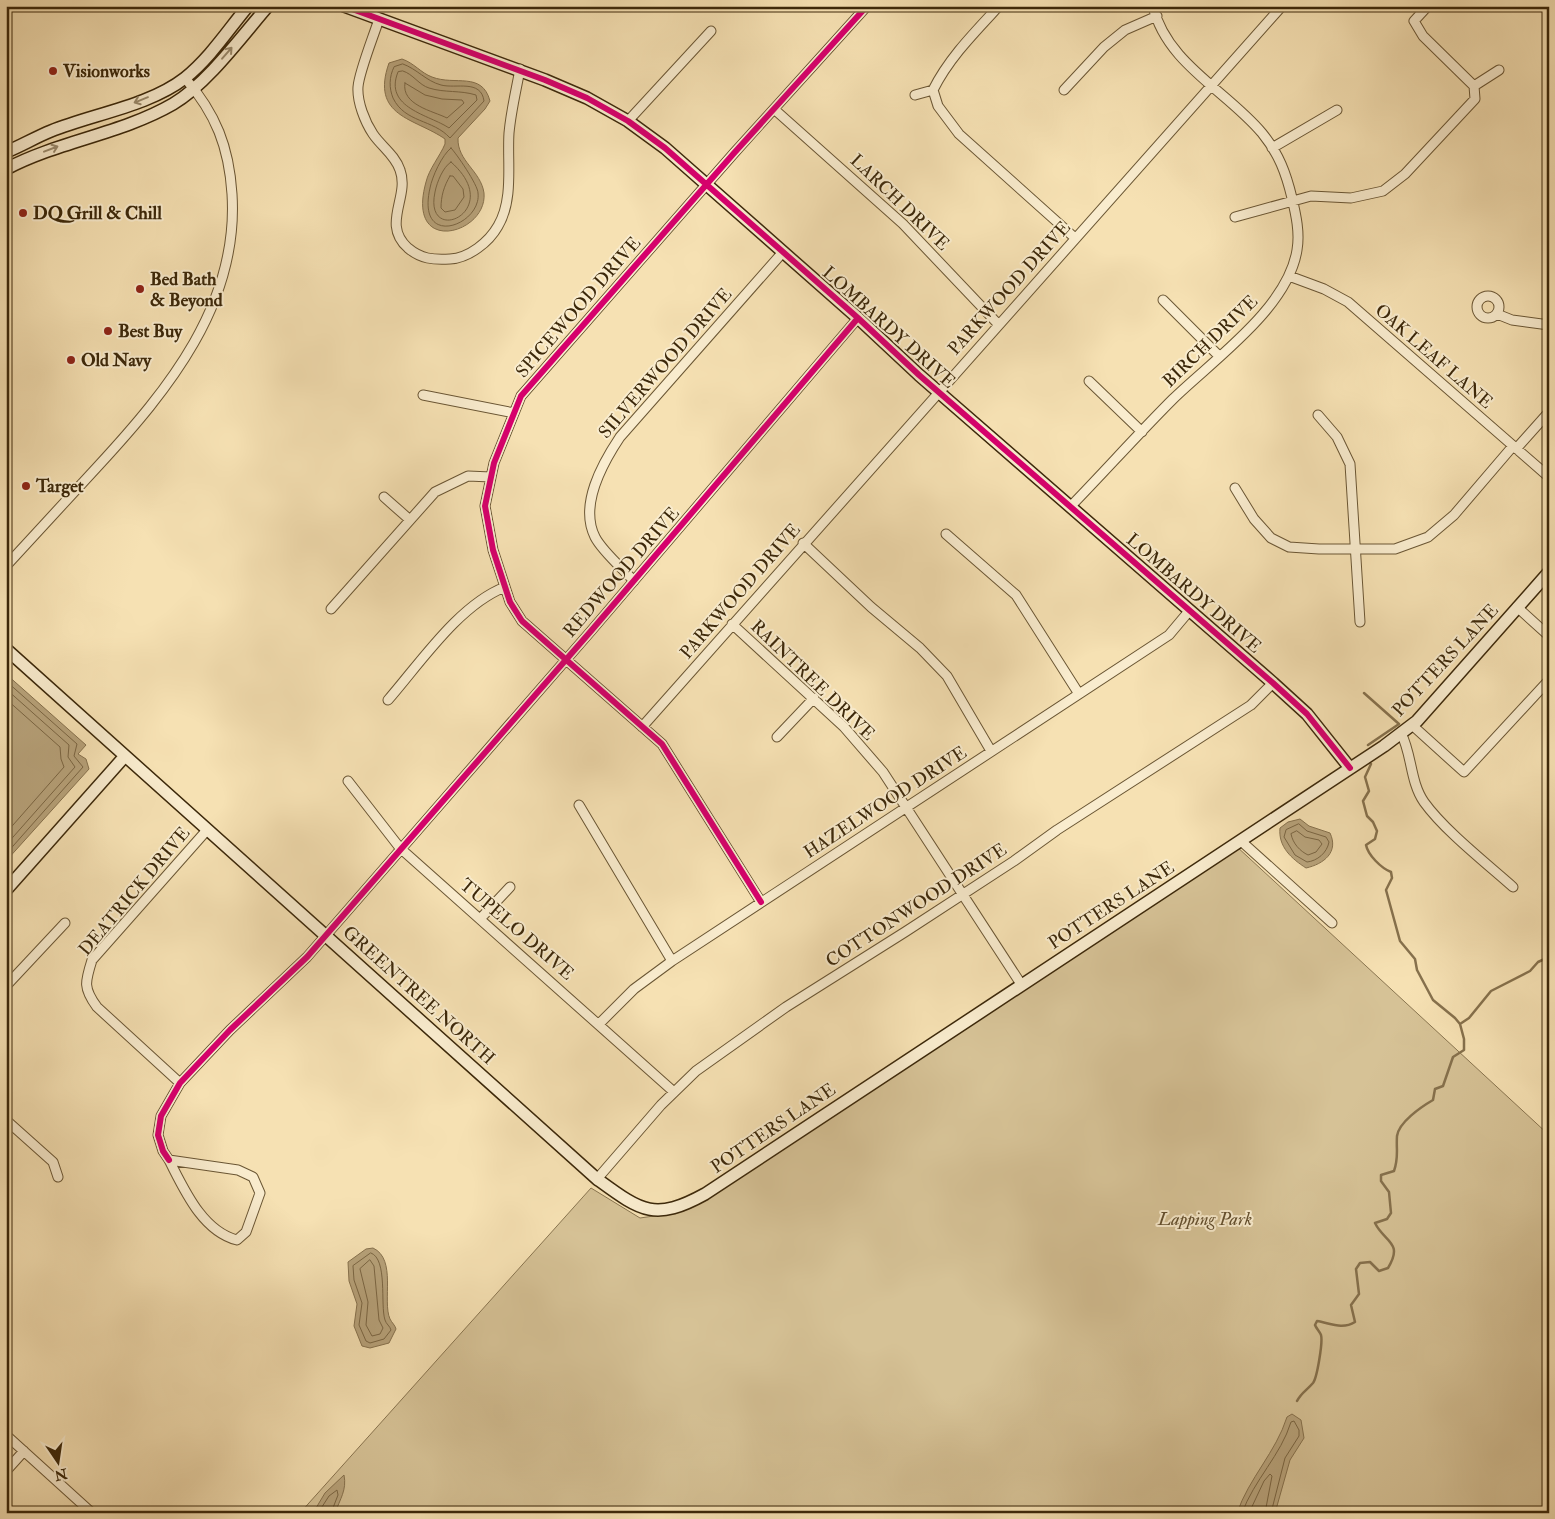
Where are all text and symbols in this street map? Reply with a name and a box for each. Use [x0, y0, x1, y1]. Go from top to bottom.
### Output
one-way arrow [221, 46, 233, 59]
place label: Visionworks [62, 60, 150, 83]
marker: Visionworks [47, 65, 59, 77]
one-way arrow [134, 95, 149, 105]
one-way arrow [43, 144, 58, 153]
street label: LARCH DRIVE [845, 149, 954, 256]
place label: DQ Grill & Chill [33, 202, 162, 225]
marker: DQ Grill & Chill [17, 207, 29, 219]
street label: PARKWOOD DRIVE [943, 217, 1076, 360]
street label: SPICEWOOD DRIVE [511, 232, 646, 383]
street label: LOMBARDY DRIVE [817, 261, 960, 393]
place label: Bed Bath & Beyond [150, 268, 223, 312]
marker: Bed Bath & Beyond [134, 283, 146, 295]
street label: SILVERWOOD DRIVE [594, 283, 737, 443]
street label: BIRCH DRIVE [1158, 290, 1263, 393]
street label: OAK LEAF LANE [1370, 299, 1497, 414]
place label: Best Buy [118, 320, 183, 343]
marker: Best Buy [102, 325, 114, 337]
place label: Old Navy [81, 349, 152, 372]
marker: Old Navy [65, 354, 77, 366]
place label: Target [35, 475, 84, 498]
marker: Target [20, 480, 32, 492]
street label: REDWOOD DRIVE [558, 502, 684, 642]
street label: PARKWOOD DRIVE [675, 519, 806, 664]
street label: LOMBARDY DRIVE [1121, 528, 1266, 658]
street label: POTTERS LANE [1387, 599, 1504, 721]
street label: RAINTREE DRIVE [746, 615, 880, 746]
street label: HAZELWOOD DRIVE [799, 741, 971, 864]
street label: DEATRICK DRIVE [74, 822, 195, 961]
street label: COTTONWOOD DRIVE [821, 838, 1011, 973]
street label: POTTERS LANE [1044, 856, 1179, 955]
street label: TUPELO DRIVE [455, 874, 578, 985]
street label: GREENTREE NORTH [338, 921, 500, 1070]
street label: POTTERS LANE [706, 1078, 840, 1179]
park label: Lapping Park [1157, 1208, 1252, 1231]
north arrow [32, 1436, 82, 1486]
text: N [52, 1464, 70, 1484]

